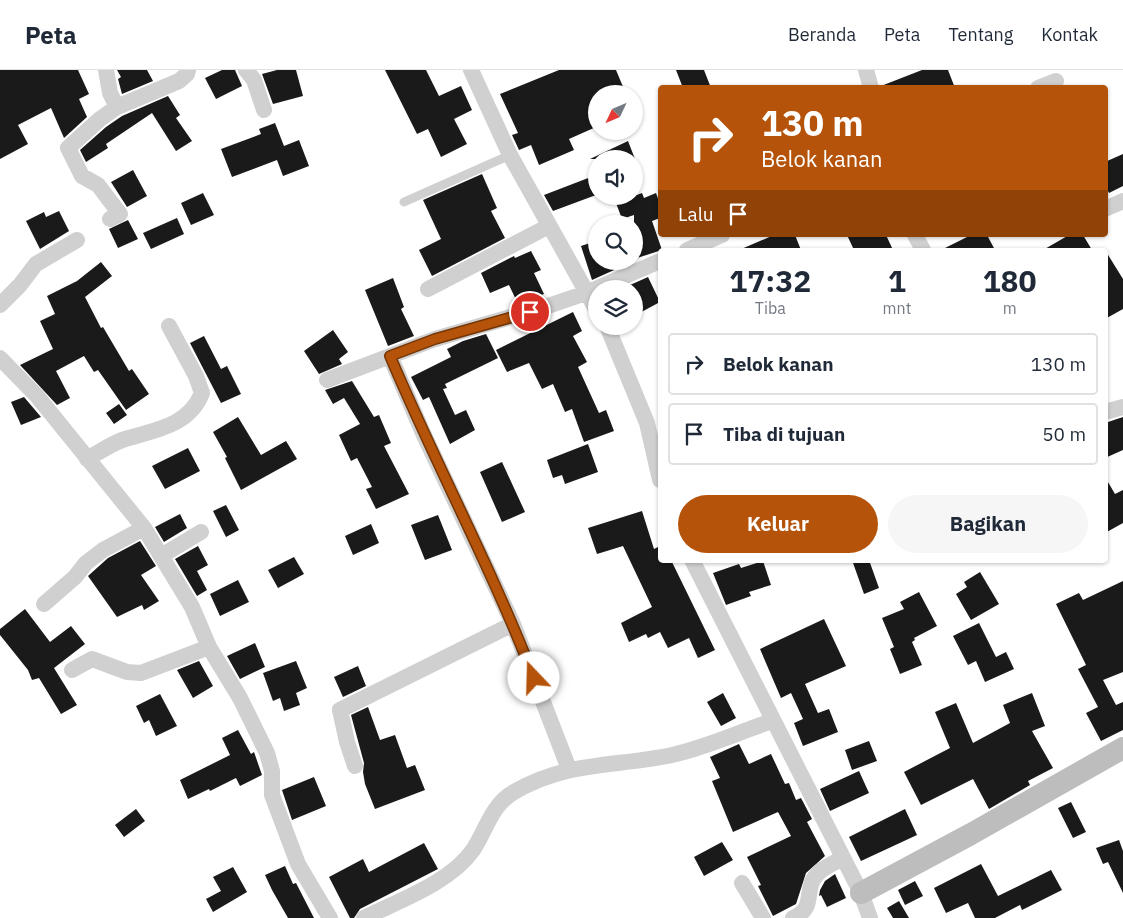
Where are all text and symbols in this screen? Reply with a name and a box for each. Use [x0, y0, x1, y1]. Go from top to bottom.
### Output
text: Peta [25, 19, 77, 51]
text: Beranda [788, 23, 856, 46]
text: Peta [884, 23, 920, 46]
text: Tentang [948, 23, 1013, 46]
text: Kontak [1041, 23, 1098, 46]
north arrow [588, 85, 642, 140]
map controls [588, 85, 643, 335]
text: 130 m [761, 100, 864, 146]
icon: right [678, 105, 743, 170]
text: Belok kanan [761, 144, 883, 173]
button: sound [588, 150, 643, 205]
icon: arrive [724, 200, 752, 228]
text: Lalu [678, 202, 714, 226]
button: search [588, 215, 643, 270]
text: 17:32 [729, 261, 811, 300]
text: 1 [888, 261, 906, 300]
text: 180 [983, 261, 1037, 300]
button: layers [588, 280, 643, 335]
pin [509, 291, 551, 333]
icon: arrive [516, 298, 544, 326]
text: Tiba [755, 298, 786, 318]
text: mnt [883, 298, 911, 318]
text: m [1003, 298, 1017, 318]
icon: right [680, 350, 708, 378]
text: Belok kanan [723, 352, 834, 376]
text: 130 m [1031, 352, 1086, 376]
icon: arrive [680, 420, 708, 448]
text: Tiba di tujuan [723, 422, 845, 446]
text: 50 m [1042, 422, 1086, 446]
button: Keluar [678, 495, 878, 553]
button: Bagikan [888, 495, 1088, 553]
position arrow [507, 651, 559, 703]

